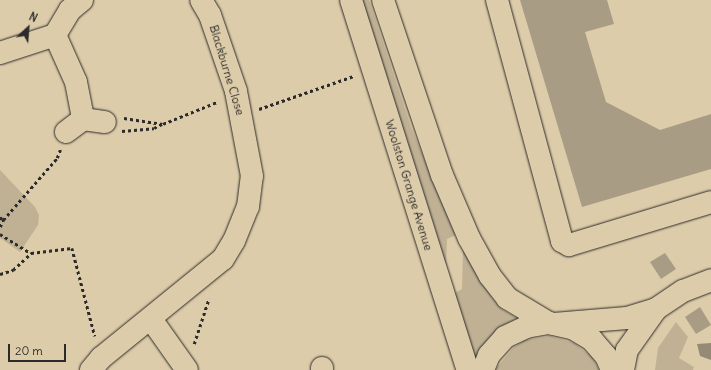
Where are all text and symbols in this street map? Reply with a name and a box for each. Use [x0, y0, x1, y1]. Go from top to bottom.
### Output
north arrow [8, 8, 48, 48]
text: N [27, 9, 40, 25]
street label: Blackburne Close [206, 23, 248, 117]
street label: Woolston Grange Avenue [382, 118, 436, 252]
scale bar [10, 336, 68, 362]
text: 20 m [15, 343, 43, 358]

